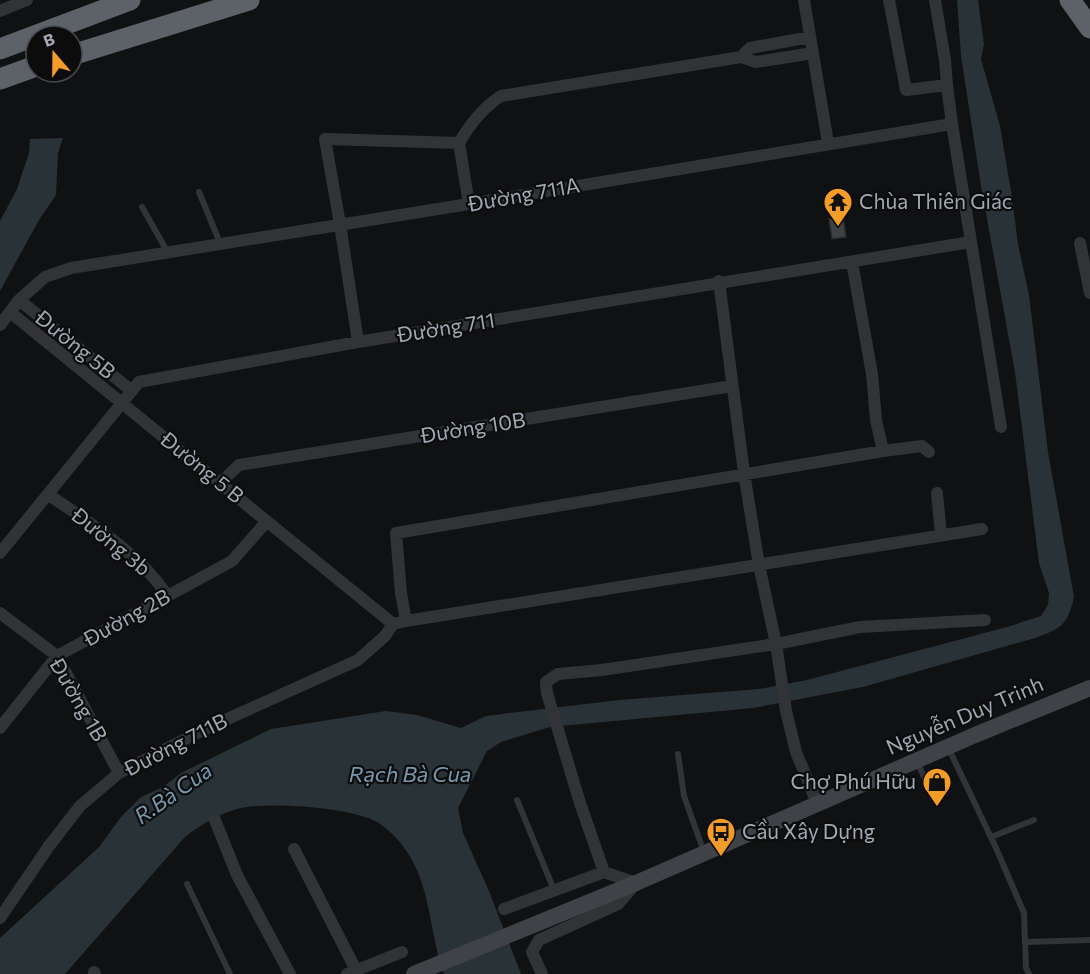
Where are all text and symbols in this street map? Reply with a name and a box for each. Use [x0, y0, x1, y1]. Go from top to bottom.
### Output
north arrow [24, 24, 84, 84]
text: B [40, 29, 57, 50]
street label: Đường 711A [465, 171, 582, 216]
temple icon: Chùa Thiên Giác [822, 186, 854, 228]
place label: Chùa Thiên Giác [859, 188, 1012, 213]
street label: Đường 5B [30, 304, 121, 383]
street label: Đường 711 [394, 306, 496, 347]
street label: Đường 10B [418, 406, 527, 447]
street label: Đường 5 B [156, 425, 249, 508]
street label: Đường 3b [67, 501, 156, 580]
street label: Đường 2B [78, 583, 174, 651]
street label: Đường 1B [45, 652, 113, 745]
street label: Nguyễn Duy Trinh [882, 669, 1047, 759]
street label: Đường 711B [119, 707, 231, 781]
water label: R.Bà Cua [129, 756, 217, 829]
water label: Rạch Bà Cua [349, 760, 471, 787]
shop icon: Chợ Phú Hữu [921, 766, 953, 808]
place label: Chợ Phú Hữu [790, 768, 916, 793]
bus stop icon: Cầu Xây Dựng [705, 816, 737, 858]
place label: Cầu Xây Dựng [742, 818, 875, 843]

